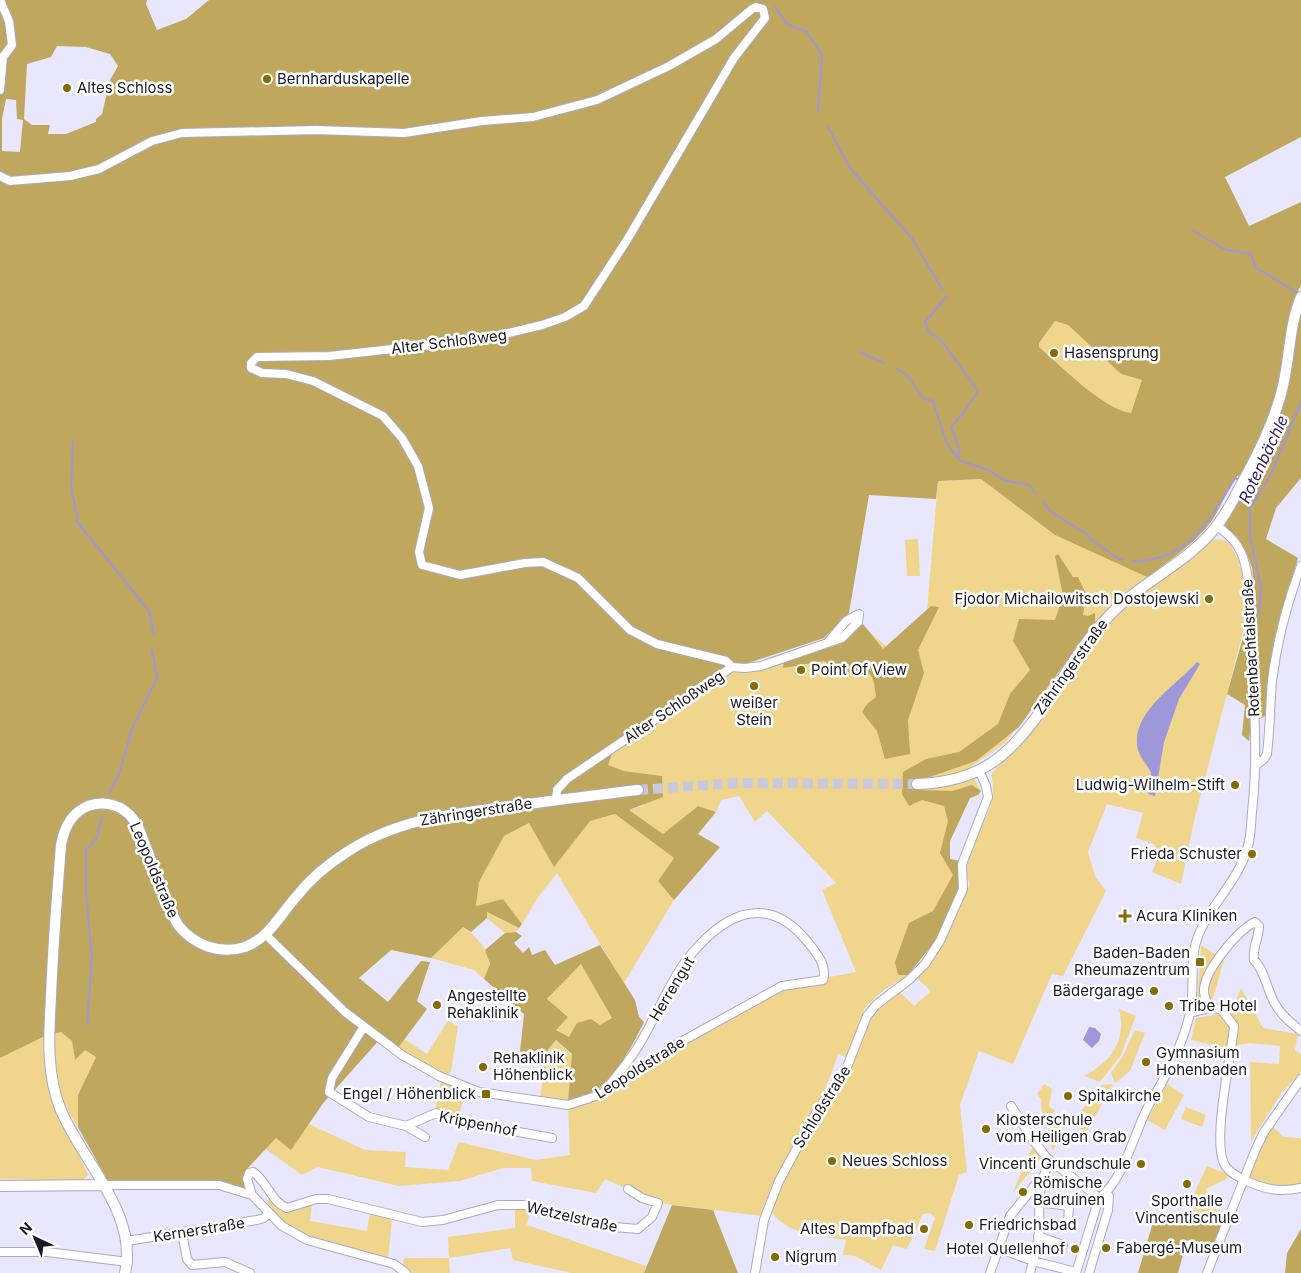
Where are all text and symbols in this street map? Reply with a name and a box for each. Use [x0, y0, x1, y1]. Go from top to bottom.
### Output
place label: Bernharduskapelle [277, 69, 410, 88]
marker: Bernharduskapelle [261, 73, 273, 85]
place label: Altes Schloss [77, 78, 172, 97]
marker: Altes Schloss [61, 82, 73, 94]
street label: Alter Schloßweg [390, 325, 508, 358]
place label: Hasensprung [1064, 343, 1159, 362]
marker: Hasensprung [1048, 347, 1060, 359]
water label: Rotenbächle [1234, 412, 1292, 506]
street label: Rotenbachtalstraße [1237, 579, 1264, 717]
place label: Fjodor Michailowitsch Dostojewski [955, 589, 1199, 608]
marker: Fjodor Michailowitsch Dostojewski [1203, 593, 1215, 605]
street label: Zähringerstraße [1030, 615, 1112, 718]
place label: Point Of View [811, 660, 907, 679]
marker: Point Of View [795, 664, 807, 676]
street label: Alter Schloßweg [620, 666, 727, 747]
marker: weißer Stein [748, 680, 760, 692]
place label: weißer Stein [730, 693, 778, 729]
place label: Ludwig-Wilhelm-Stift [1076, 775, 1225, 794]
marker: Ludwig-Wilhelm-Stift [1229, 779, 1241, 791]
street label: Zähringerstraße [418, 793, 533, 830]
street label: Leopoldstraße [126, 819, 183, 921]
place label: Frieda Schuster [1130, 844, 1242, 863]
marker: Frieda Schuster [1246, 848, 1258, 860]
place label: Acura Kliniken [1136, 906, 1237, 925]
marker: Acura Kliniken [1118, 909, 1132, 923]
place label: Baden-Baden Rheumazentrum [1074, 943, 1190, 979]
street label: Herrengut [645, 953, 698, 1024]
marker: Baden-Baden Rheumazentrum [1194, 956, 1206, 968]
place label: Bädergarage [1053, 981, 1144, 1000]
marker: Bädergarage [1148, 985, 1160, 997]
place label: Angestellte Rehaklinik [447, 986, 527, 1022]
place label: Tribe Hotel [1179, 996, 1257, 1015]
marker: Angestellte Rehaklinik [431, 999, 443, 1011]
marker: Tribe Hotel [1163, 1000, 1175, 1012]
street label: Leopoldstraße [591, 1032, 688, 1103]
place label: Gymnasium Hohenbaden [1156, 1043, 1247, 1079]
place label: Rehaklinik Höhenblick [493, 1048, 574, 1084]
marker: Gymnasium Hohenbaden [1140, 1056, 1152, 1068]
marker: Rehaklinik Höhenblick [477, 1061, 489, 1073]
street label: Schloßstraße [789, 1062, 854, 1152]
place label: Engel / Höhenblick [343, 1084, 477, 1103]
place label: Spitalkirche [1078, 1086, 1161, 1105]
marker: Engel / Höhenblick [480, 1088, 492, 1100]
marker: Spitalkirche [1062, 1090, 1074, 1102]
street label: Krippenhof [438, 1107, 519, 1140]
place label: Klosterschule vom Heiligen Grab [996, 1110, 1127, 1146]
marker: Klosterschule vom Heiligen Grab [980, 1123, 992, 1135]
place label: Neues Schloss [842, 1151, 947, 1170]
place label: Vincenti Grundschule [979, 1154, 1131, 1173]
marker: Neues Schloss [826, 1155, 838, 1167]
marker: Vincenti Grundschule [1135, 1158, 1147, 1170]
place label: Römische Badruinen [1033, 1173, 1105, 1209]
marker: Sporthalle Vincentischule [1181, 1178, 1193, 1190]
marker: Römische Badruinen [1017, 1186, 1029, 1198]
place label: Sporthalle Vincentischule [1135, 1191, 1239, 1227]
street label: Wetzelstraße [525, 1197, 620, 1236]
north arrow [10, 1213, 60, 1263]
street label: Kernerstraße [152, 1213, 246, 1246]
place label: Friedrichsbad [979, 1215, 1077, 1234]
text: N [16, 1218, 35, 1238]
place label: Altes Dampfbad [800, 1219, 914, 1238]
marker: Friedrichsbad [963, 1219, 975, 1231]
marker: Altes Dampfbad [918, 1223, 930, 1235]
place label: Fabergé-Museum [1116, 1238, 1242, 1257]
place label: Hotel Quellenhof [946, 1239, 1065, 1258]
marker: Fabergé-Museum [1100, 1242, 1112, 1254]
marker: Hotel Quellenhof [1069, 1243, 1081, 1255]
place label: Nigrum [785, 1247, 837, 1266]
marker: Nigrum [769, 1251, 781, 1263]

